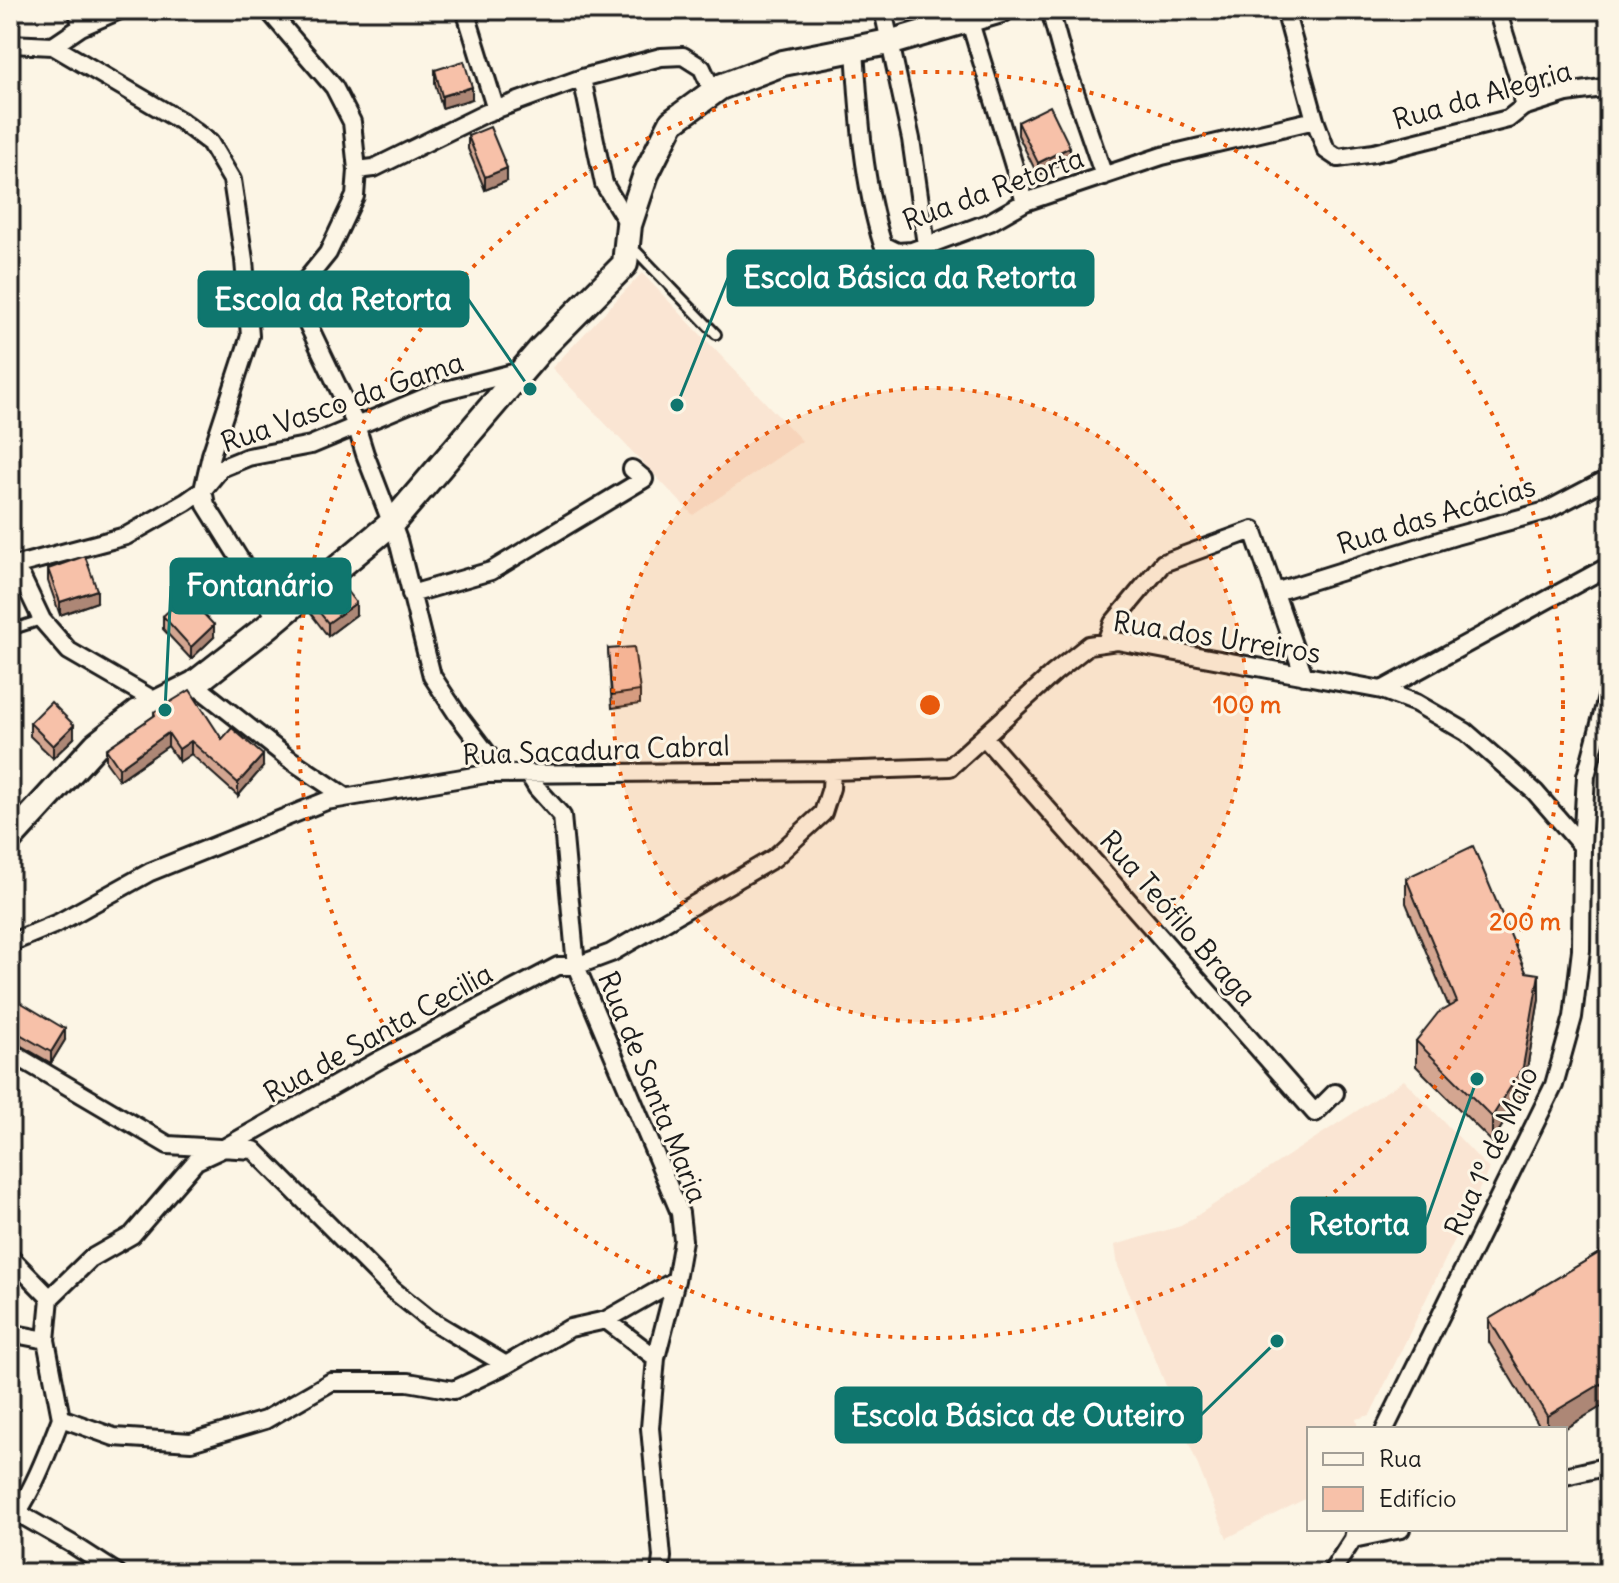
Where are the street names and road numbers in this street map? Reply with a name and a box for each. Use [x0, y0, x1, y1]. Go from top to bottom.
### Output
street label: Rua da Alegria [1388, 52, 1576, 138]
street label: Rua da Retorta [898, 140, 1088, 238]
street label: Rua Vasco da Gama [216, 344, 468, 460]
street label: Rua das Acácias [1332, 468, 1540, 562]
street label: Rua dos Urreiros [1110, 603, 1324, 671]
street label: Rua Sacadura Cabral [462, 727, 730, 773]
street label: Rua Teófilo Braga [1092, 823, 1264, 1013]
street label: Rua de Santa Cecilia [257, 955, 499, 1111]
street label: Rua de Santa Maria [590, 966, 716, 1208]
street label: Rua 1º de Maio [1436, 1060, 1546, 1242]

